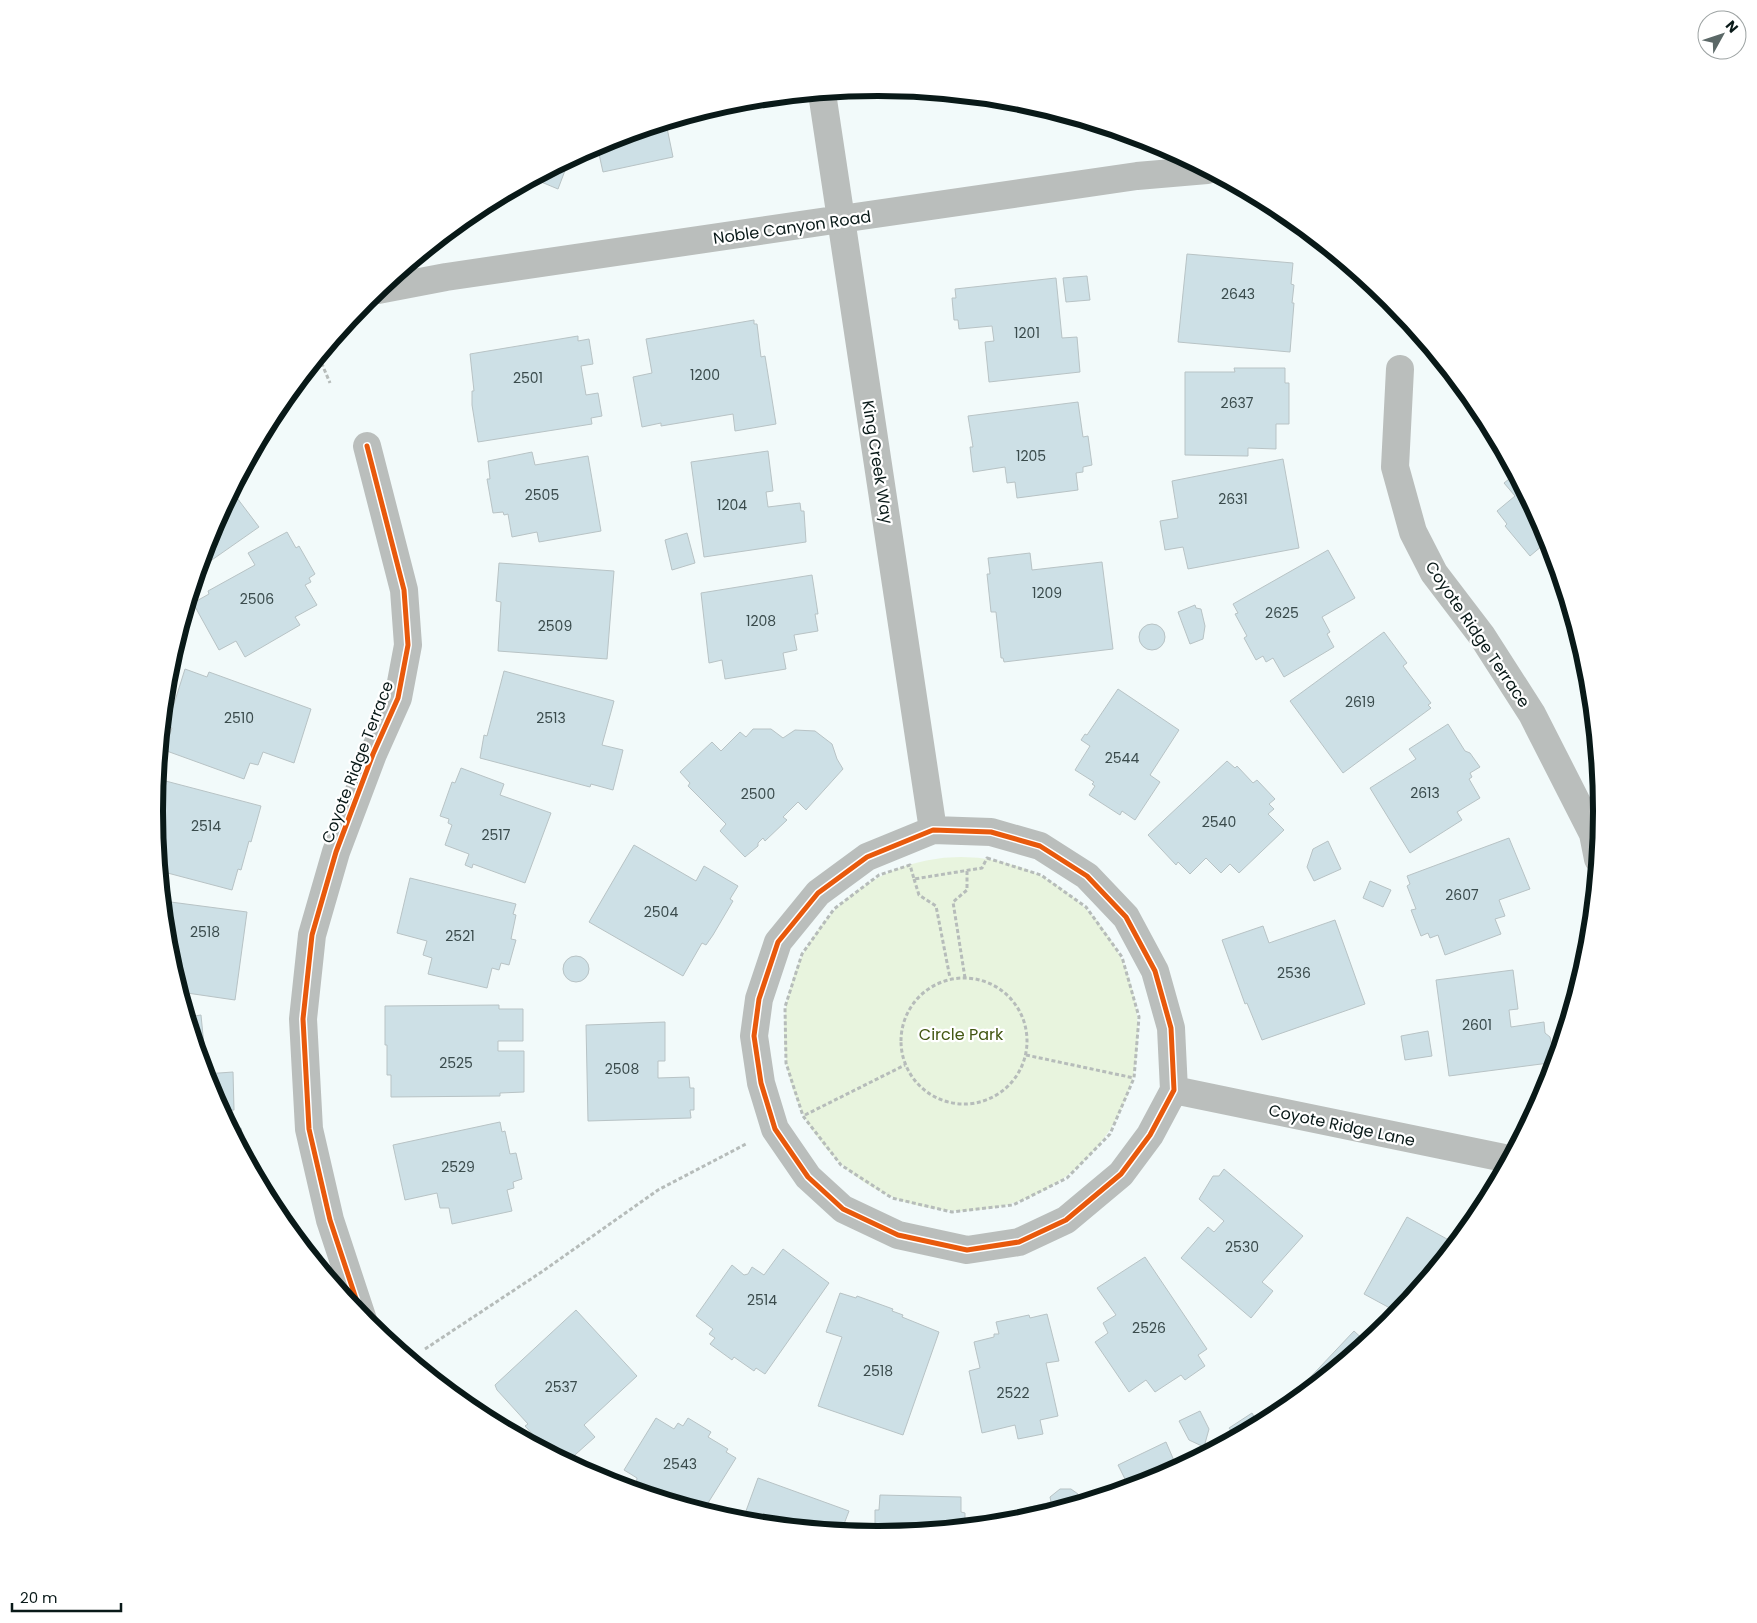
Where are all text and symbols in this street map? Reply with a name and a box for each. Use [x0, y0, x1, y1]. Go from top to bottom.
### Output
north arrow [1697, 10, 1747, 60]
text: N [1721, 16, 1743, 37]
street label: Noble Canyon Road [712, 205, 872, 250]
house number: 2643 [1221, 284, 1255, 304]
house number: 1201 [1014, 323, 1040, 343]
house number: 1200 [690, 365, 720, 385]
house number: 2501 [513, 368, 543, 388]
house number: 2637 [1221, 393, 1254, 413]
street label: King Creek Way [856, 399, 899, 526]
house number: 1205 [1016, 446, 1046, 466]
house number: 2505 [525, 485, 559, 505]
house number: 2631 [1218, 489, 1248, 509]
house number: 1204 [717, 495, 747, 515]
street label: Coyote Ridge Terrace [1420, 556, 1535, 712]
house number: 1209 [1032, 583, 1062, 603]
house number: 2506 [240, 589, 274, 609]
house number: 2625 [1265, 603, 1299, 623]
house number: 1208 [746, 611, 776, 631]
house number: 2509 [538, 616, 572, 636]
street label: Coyote Ridge Terrace [316, 678, 399, 847]
house number: 2619 [1345, 692, 1375, 712]
house number: 2510 [224, 708, 254, 728]
house number: 2513 [536, 708, 566, 728]
house number: 2544 [1105, 748, 1139, 768]
house number: 2613 [1410, 783, 1440, 803]
house number: 2500 [741, 784, 775, 804]
house number: 2540 [1202, 812, 1236, 832]
house number: 2514 [191, 816, 221, 836]
house number: 2517 [482, 825, 511, 845]
house number: 2607 [1445, 885, 1479, 905]
house number: 2504 [644, 902, 678, 922]
house number: 2518 [190, 922, 220, 942]
house number: 2521 [445, 926, 475, 946]
house number: 2536 [1277, 963, 1311, 983]
house number: 2601 [1462, 1015, 1492, 1035]
park label: Circle Park [919, 1023, 1004, 1046]
house number: 2525 [439, 1053, 473, 1073]
house number: 2508 [605, 1059, 639, 1079]
street label: Coyote Ridge Lane [1267, 1099, 1417, 1152]
house number: 2529 [441, 1157, 475, 1177]
house number: 2530 [1225, 1237, 1259, 1257]
house number: 2514 [747, 1290, 777, 1310]
house number: 2526 [1132, 1318, 1166, 1338]
house number: 2518 [863, 1361, 893, 1381]
house number: 2537 [545, 1377, 578, 1397]
house number: 2522 [997, 1383, 1029, 1403]
house number: 2543 [663, 1454, 697, 1474]
scale bar [12, 1580, 121, 1612]
text: 20 m [20, 1587, 58, 1608]

